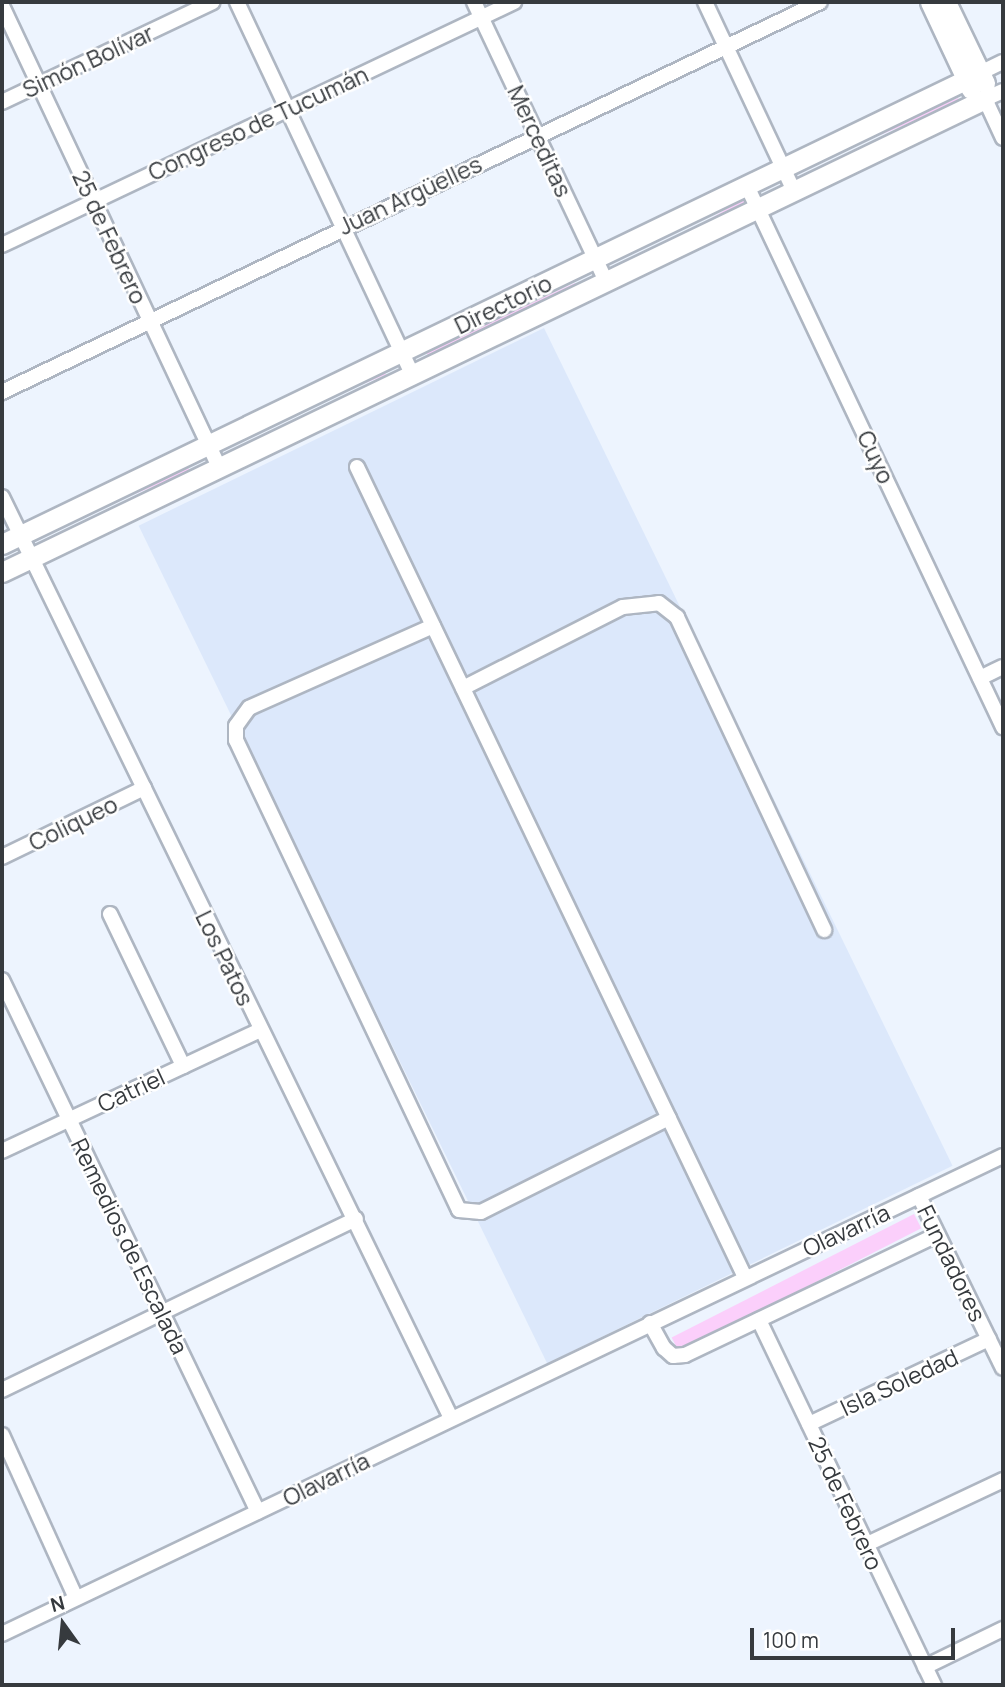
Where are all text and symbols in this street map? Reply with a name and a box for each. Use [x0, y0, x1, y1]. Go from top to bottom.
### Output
street label: Simón Bolívar [18, 19, 158, 103]
street label: Congreso de Tucumán [144, 60, 372, 186]
street label: Merceditas [502, 81, 578, 201]
street label: Juan Argüelles [334, 150, 486, 240]
street label: 25 de Febrero [67, 166, 153, 308]
street label: Directorio [450, 269, 556, 339]
street label: Cuyo [852, 426, 900, 488]
street label: Coliqueo [24, 790, 122, 856]
street label: Los Patos [190, 906, 260, 1010]
street label: Catriel [93, 1063, 169, 1117]
street label: Remedios de Escalada [66, 1134, 194, 1358]
street label: Olavarría [798, 1198, 894, 1262]
street label: Fundadores [912, 1200, 992, 1326]
street label: Isla Soledad [836, 1343, 962, 1421]
street label: 25 de Febrero [803, 1432, 889, 1574]
street label: Olavarría [278, 1446, 374, 1512]
north arrow [28, 1589, 98, 1659]
text: N [48, 1589, 68, 1618]
scale bar [753, 1614, 958, 1658]
text: 100 m [763, 1626, 819, 1654]

